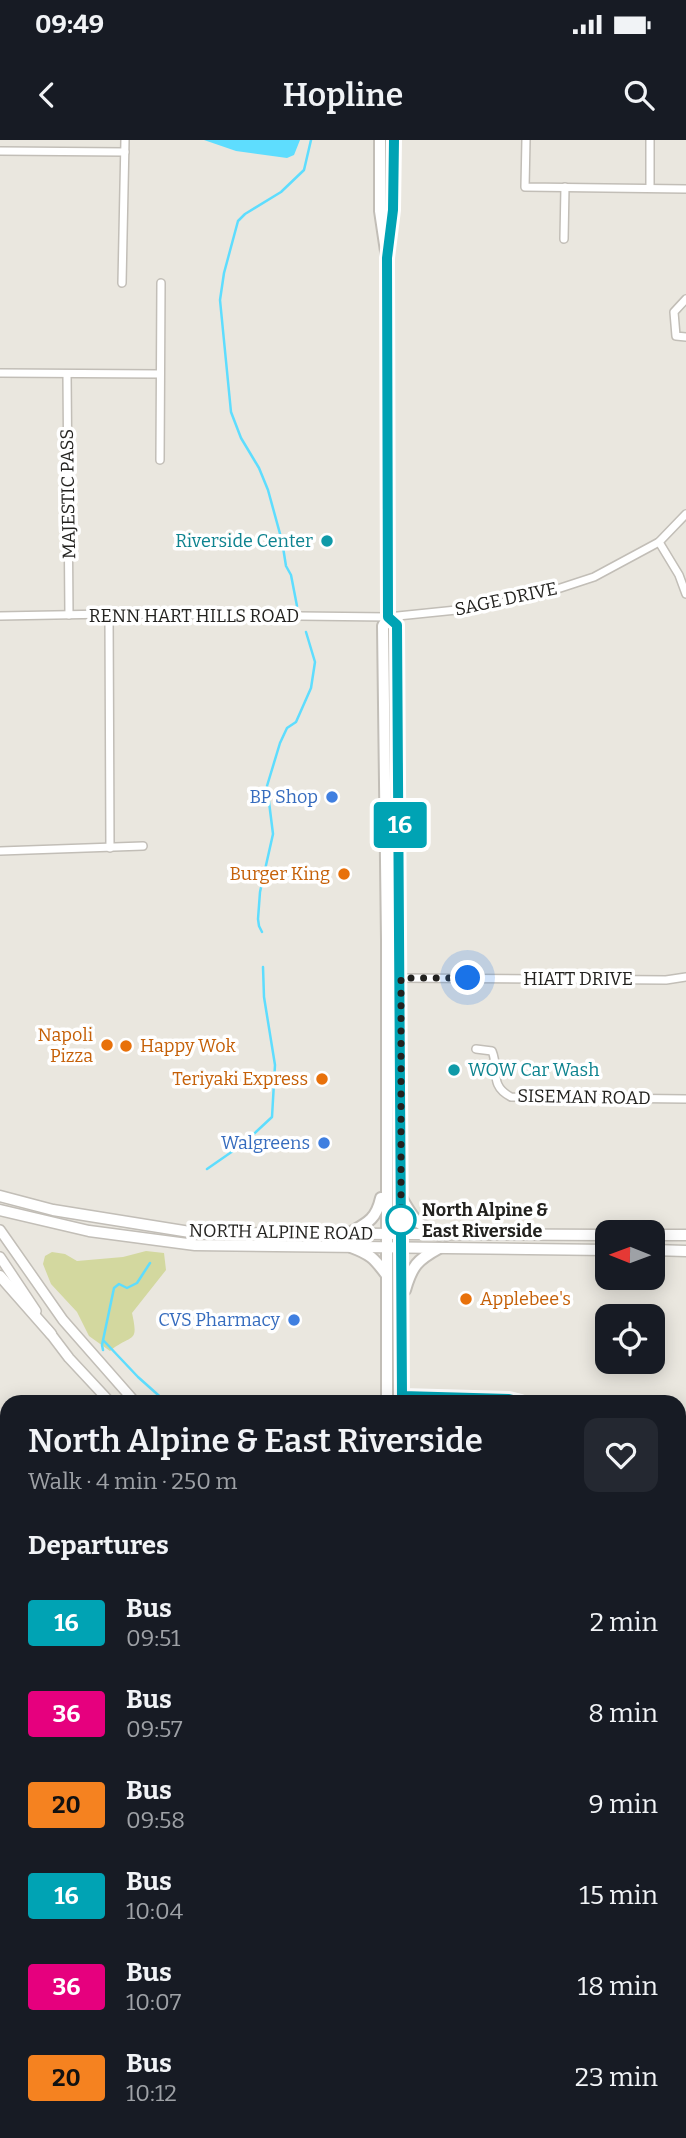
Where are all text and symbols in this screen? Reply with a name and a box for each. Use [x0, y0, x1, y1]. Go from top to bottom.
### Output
text: 09:49 [35, 9, 104, 40]
icon: back [28, 76, 66, 114]
text: Hopline [283, 76, 403, 114]
icon: search [620, 76, 658, 114]
street label: MAJESTIC PASS [56, 429, 80, 559]
place label: Riverside Center [175, 530, 313, 552]
marker: Riverside Center [319, 533, 335, 549]
street label: SAGE DRIVE [453, 577, 559, 621]
street label: RENN HART HILLS ROAD [89, 605, 299, 627]
place label: BP Shop [249, 786, 318, 808]
marker: BP Shop [324, 789, 340, 805]
line badge: 16 [368, 802, 432, 848]
text: 16 [388, 811, 412, 839]
place label: Burger King [229, 863, 330, 885]
marker: Burger King [336, 866, 352, 882]
your location [450, 960, 485, 995]
street label: HIATT DRIVE [523, 968, 633, 990]
place label: Napoli Pizza [38, 1024, 93, 1067]
place label: Happy Wok [140, 1035, 237, 1057]
marker: Napoli Pizza [99, 1037, 115, 1053]
marker: Happy Wok [118, 1038, 134, 1054]
place label: WOW Car Wash [468, 1059, 599, 1081]
marker: WOW Car Wash [446, 1062, 462, 1078]
place label: Teriyaki Express [172, 1068, 308, 1090]
marker: Teriyaki Express [314, 1071, 330, 1087]
street label: SISEMAN ROAD [517, 1085, 651, 1109]
place label: Walgreens [221, 1132, 310, 1154]
marker: Walgreens [316, 1135, 332, 1151]
place label: North Alpine & East Riverside [422, 1199, 548, 1242]
marker: North Alpine & East Riverside [386, 1205, 416, 1235]
street label: NORTH ALPINE ROAD [189, 1219, 373, 1245]
north arrow [595, 1220, 665, 1290]
map controls [595, 1220, 665, 1374]
place label: Applebee's [480, 1288, 571, 1310]
marker: Applebee's [458, 1291, 474, 1307]
button: locate [595, 1304, 665, 1374]
place label: CVS Pharmacy [158, 1309, 280, 1331]
marker: CVS Pharmacy [286, 1312, 302, 1328]
button: heart [584, 1418, 658, 1492]
text: North Alpine & East Riverside [28, 1421, 483, 1461]
text: Walk · 4 min · 250 m [28, 1467, 237, 1495]
text: Departures [28, 1530, 169, 1561]
text: Bus [126, 1593, 172, 1624]
text: 2 min [590, 1607, 658, 1638]
text: 16 [54, 1609, 79, 1637]
text: 09:51 [126, 1624, 180, 1652]
text: Bus [126, 1684, 172, 1715]
text: 8 min [588, 1698, 658, 1729]
text: 36 [52, 1700, 81, 1728]
text: 09:57 [126, 1715, 182, 1743]
text: Bus [126, 1775, 172, 1806]
text: 9 min [589, 1789, 658, 1820]
text: 20 [52, 1791, 81, 1819]
text: 09:58 [126, 1806, 185, 1834]
text: Bus [126, 1866, 172, 1897]
text: 15 min [579, 1880, 658, 1911]
text: 16 [54, 1882, 79, 1910]
text: 10:04 [126, 1897, 183, 1925]
text: Bus [126, 1957, 172, 1988]
text: 18 min [578, 1971, 658, 2002]
text: 36 [52, 1973, 81, 2001]
text: 10:07 [126, 1988, 181, 2016]
text: Bus [126, 2048, 172, 2079]
text: 23 min [575, 2062, 658, 2093]
text: 20 [52, 2064, 81, 2092]
text: 10:12 [126, 2079, 177, 2107]

